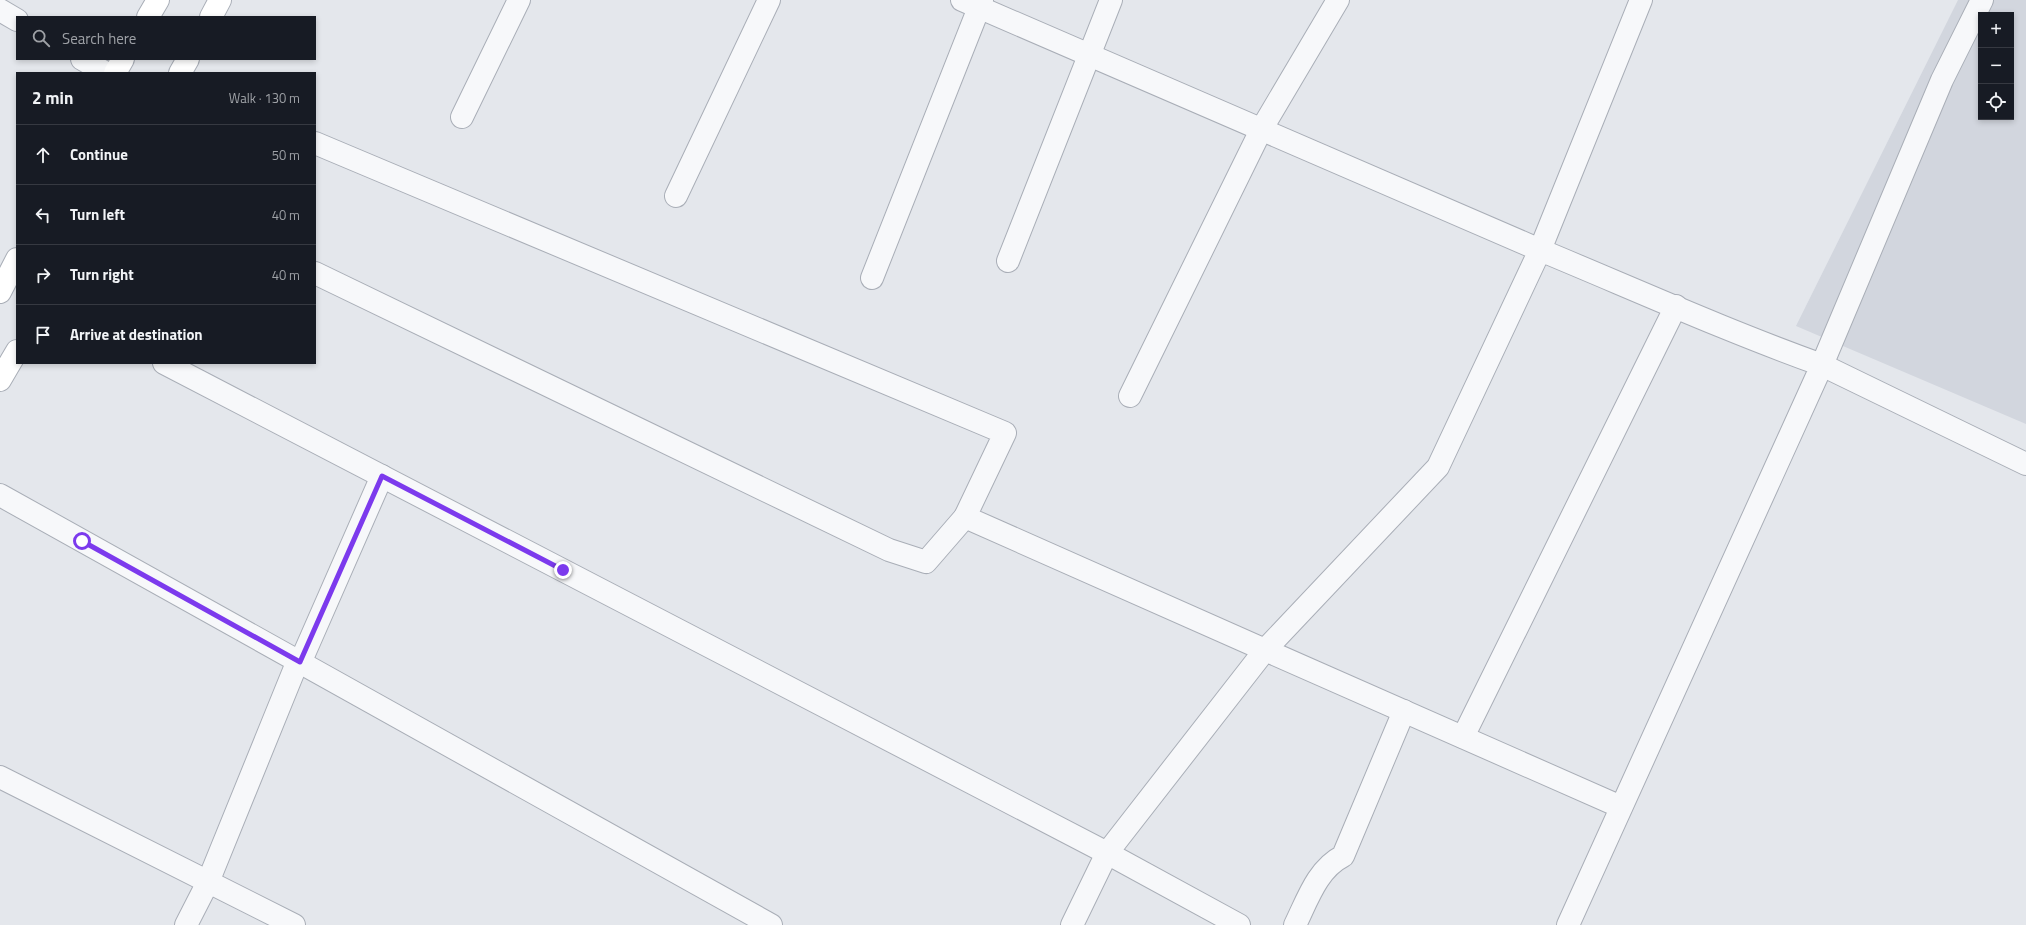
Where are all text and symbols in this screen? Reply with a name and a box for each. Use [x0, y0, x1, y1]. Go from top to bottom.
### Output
map controls [1978, 12, 2014, 120]
button: + [1978, 12, 2014, 48]
search box [16, 16, 316, 60]
icon: search [30, 27, 52, 49]
text: Search here [62, 27, 136, 50]
button: − [1978, 48, 2014, 84]
button: locate [1978, 84, 2014, 120]
text: 2 min [32, 85, 73, 111]
text: Walk · 130 m [229, 88, 300, 108]
text: Continue [70, 143, 128, 166]
icon: ahead [32, 144, 54, 166]
text: 50 m [272, 145, 300, 165]
text: Turn left [70, 203, 125, 226]
icon: left [32, 204, 54, 226]
text: 40 m [272, 205, 300, 225]
text: Turn right [70, 263, 134, 286]
icon: right [32, 264, 54, 286]
text: 40 m [272, 265, 300, 285]
text: Arrive at destination [70, 323, 203, 346]
icon: arrive [32, 324, 54, 346]
route start [73, 532, 91, 550]
route end [554, 561, 572, 579]

